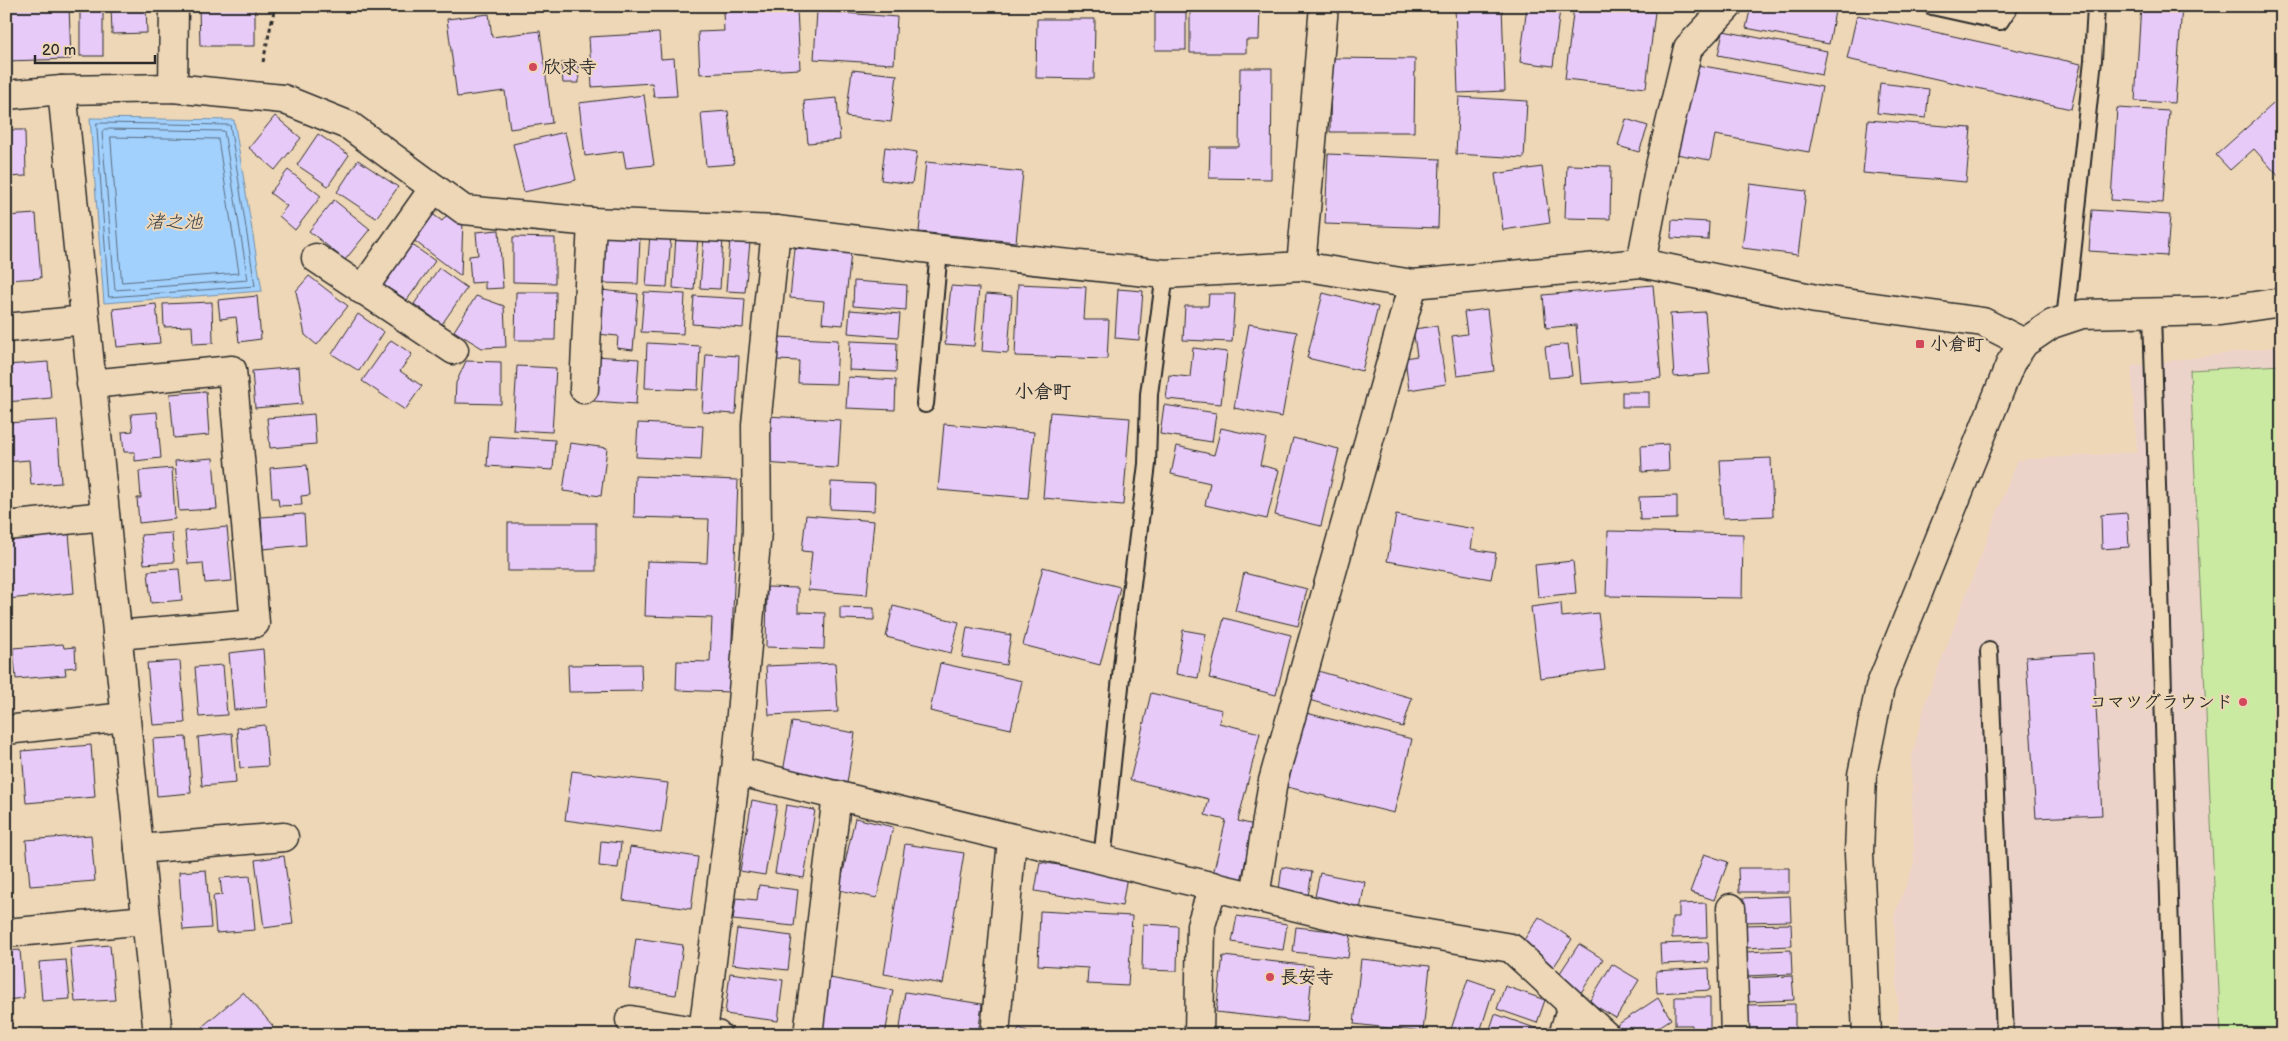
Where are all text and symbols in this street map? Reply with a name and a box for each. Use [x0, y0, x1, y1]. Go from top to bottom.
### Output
scale bar [35, 32, 155, 64]
text: 20 m [42, 41, 76, 60]
place label: 欣求寺 [543, 57, 597, 78]
marker: 欣求寺 [527, 61, 539, 73]
water label: 渚之池 [145, 211, 203, 234]
place label: 小倉町 [1930, 334, 1984, 355]
marker: 小倉町 [1914, 338, 1926, 350]
district label: 小倉町 [1014, 381, 1072, 404]
place label: コマツグラウンド [2089, 692, 2233, 713]
marker: コマツグラウンド [2237, 696, 2249, 708]
place label: 長安寺 [1280, 967, 1334, 988]
marker: 長安寺 [1264, 971, 1276, 983]

